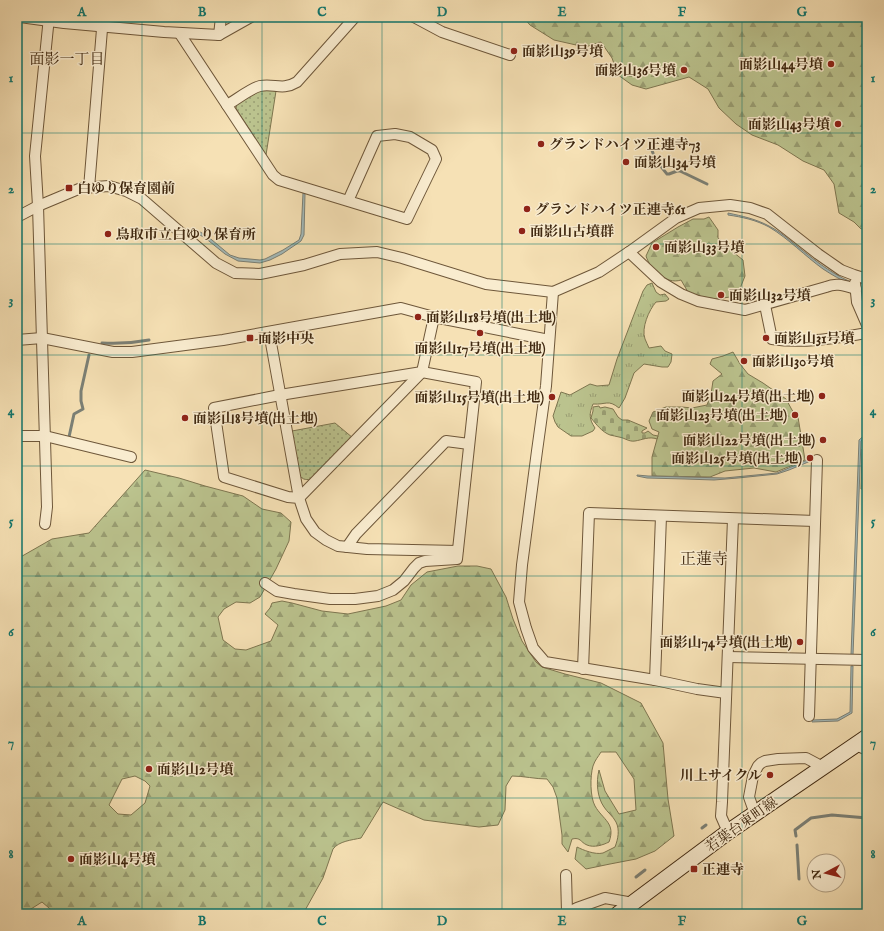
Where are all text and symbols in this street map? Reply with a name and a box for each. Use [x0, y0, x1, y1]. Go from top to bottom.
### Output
text: A [77, 4, 88, 21]
text: B [198, 4, 207, 21]
text: C [317, 4, 327, 21]
text: D [437, 4, 448, 21]
text: E [557, 4, 567, 21]
text: F [678, 4, 687, 21]
text: G [797, 4, 808, 21]
place label: 面影山39号墳 [522, 43, 603, 61]
marker: 面影山39号墳 [509, 46, 519, 56]
district label: 面影一丁目 [29, 50, 105, 69]
place label: 面影山44号墳 [739, 56, 823, 74]
marker: 面影山44号墳 [826, 59, 836, 69]
place label: 面影山36号墳 [595, 62, 676, 80]
marker: 面影山36号墳 [679, 65, 689, 75]
text: 1 [9, 70, 14, 87]
text: 1 [871, 70, 876, 87]
place label: 面影山43号墳 [748, 116, 830, 134]
marker: 面影山43号墳 [833, 119, 843, 129]
place label: グランドハイツ正連寺73 [549, 136, 701, 154]
marker: グランドハイツ正連寺73 [536, 139, 546, 149]
place label: 面影山34号墳 [634, 154, 716, 172]
marker: 面影山34号墳 [621, 157, 631, 167]
place label: 白ゆり保育園前 [77, 180, 175, 198]
text: 2 [8, 181, 14, 198]
text: 2 [870, 181, 876, 198]
marker: 白ゆり保育園前 [64, 183, 74, 193]
place label: グランドハイツ正連寺61 [535, 201, 686, 219]
marker: グランドハイツ正連寺61 [522, 204, 532, 214]
place label: 面影山古墳群 [530, 223, 614, 241]
place label: 鳥取市立白ゆり保育所 [116, 226, 256, 244]
marker: 面影山古墳群 [517, 226, 527, 236]
marker: 鳥取市立白ゆり保育所 [103, 229, 113, 239]
place label: 面影山33号墳 [664, 239, 744, 257]
marker: 面影山33号墳 [651, 242, 661, 252]
place label: 面影山32号墳 [729, 287, 811, 305]
marker: 面影山32号墳 [716, 290, 726, 300]
text: 3 [9, 292, 14, 309]
text: 3 [871, 292, 876, 309]
place label: 面影山18号墳(出土地) [426, 309, 556, 327]
marker: 面影山18号墳(出土地) [413, 312, 423, 322]
marker: 面影山17号墳(出土地) [475, 328, 485, 338]
place label: 面影中央 [258, 330, 314, 348]
place label: 面影山31号墳 [774, 330, 854, 348]
marker: 面影中央 [245, 333, 255, 343]
marker: 面影山31号墳 [761, 333, 771, 343]
place label: 面影山17号墳(出土地) [415, 340, 546, 358]
place label: 面影山30号墳 [752, 353, 834, 371]
marker: 面影山30号墳 [739, 356, 749, 366]
place label: 面影山24号墳(出土地) [681, 388, 814, 406]
place label: 面影山15号墳(出土地) [415, 389, 544, 407]
marker: 面影山24号墳(出土地) [817, 391, 827, 401]
marker: 面影山15号墳(出土地) [547, 392, 557, 402]
text: 4 [8, 403, 15, 420]
text: 4 [870, 403, 877, 420]
place label: 面影山23号墳(出土地) [656, 407, 787, 425]
place label: 面影山8号墳(出土地) [193, 410, 318, 428]
marker: 面影山23号墳(出土地) [790, 410, 800, 420]
marker: 面影山8号墳(出土地) [180, 413, 190, 423]
place label: 面影山22号墳(出土地) [683, 432, 815, 450]
marker: 面影山22号墳(出土地) [818, 435, 828, 445]
place label: 面影山25号墳(出土地) [671, 450, 802, 468]
marker: 面影山25号墳(出土地) [805, 453, 815, 463]
text: 5 [9, 513, 14, 530]
text: 5 [871, 513, 876, 530]
district label: 正蓮寺 [680, 550, 728, 570]
text: 6 [8, 624, 14, 641]
text: 6 [870, 624, 876, 641]
place label: 面影山74号墳(出土地) [659, 634, 792, 652]
marker: 面影山74号墳(出土地) [795, 637, 805, 647]
text: 7 [8, 735, 14, 752]
text: 7 [870, 735, 876, 752]
place label: 面影山2号墳 [157, 761, 234, 779]
marker: 面影山2号墳 [144, 764, 154, 774]
place label: 川上サイクル [680, 767, 762, 785]
marker: 川上サイクル [765, 770, 775, 780]
street label: 若葉台東町線 [702, 793, 781, 856]
text: 8 [8, 846, 14, 863]
text: 8 [870, 846, 876, 863]
place label: 面影山4号墳 [79, 851, 156, 869]
north arrow [806, 853, 846, 893]
marker: 面影山4号墳 [66, 854, 76, 864]
place label: 正連寺 [702, 861, 744, 879]
marker: 正連寺 [689, 864, 699, 874]
text: N [809, 868, 825, 881]
text: A [77, 913, 88, 930]
text: B [198, 913, 207, 930]
text: C [317, 913, 327, 930]
text: D [437, 913, 448, 930]
text: E [557, 913, 567, 930]
text: F [678, 913, 687, 930]
text: G [797, 913, 808, 930]

